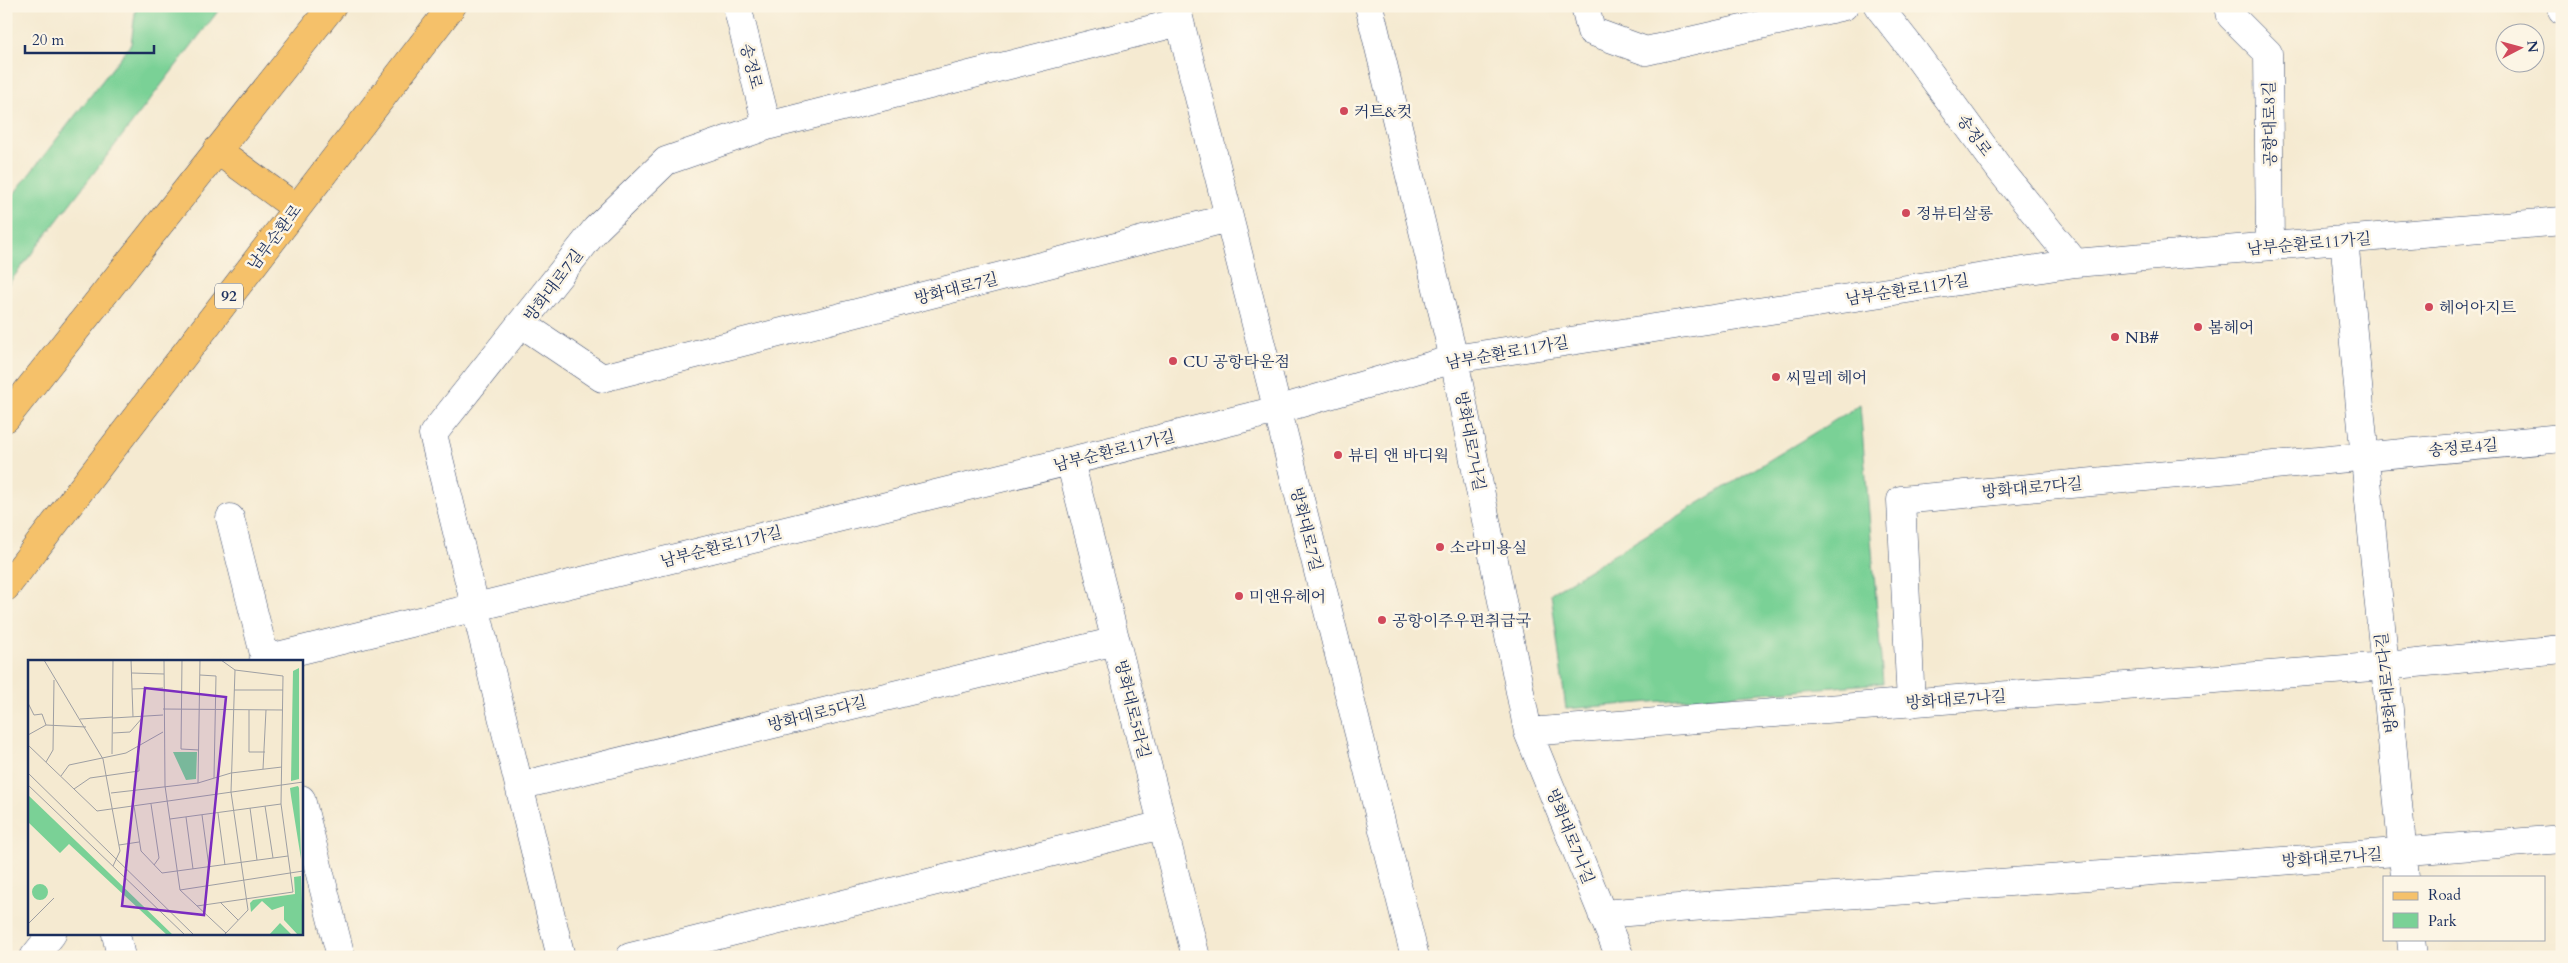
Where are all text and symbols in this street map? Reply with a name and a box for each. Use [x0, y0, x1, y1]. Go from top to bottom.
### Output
scale bar [25, 22, 154, 54]
north arrow [2496, 22, 2546, 72]
text: 20 m [32, 30, 64, 50]
text: N [2522, 40, 2543, 54]
street label: 송정로 [735, 41, 767, 92]
street label: 공항대로8길 [2258, 81, 2282, 167]
place label: 커트&컷 [1354, 101, 1412, 123]
marker: 커트&컷 [1338, 105, 1350, 117]
street label: 송정로 [1952, 110, 1997, 161]
street label: 남부순환로 [243, 200, 307, 275]
place label: 정뷰티살롱 [1916, 203, 1993, 225]
marker: 정뷰티살롱 [1900, 207, 1912, 219]
street label: 남부순환로11가길 [2246, 228, 2372, 260]
street label: 방화대로7길 [519, 245, 588, 326]
street label: 방화대로7길 [912, 268, 1000, 310]
street label: 남부순환로11가길 [1844, 269, 1970, 311]
road number: 92 [215, 284, 243, 308]
place label: 헤어아지트 [2439, 297, 2517, 319]
marker: 헤어아지트 [2423, 301, 2435, 313]
place label: 봄헤어 [2208, 317, 2254, 339]
marker: 봄헤어 [2192, 321, 2204, 333]
place label: NB# [2125, 327, 2160, 349]
street label: 남부순환로11가길 [1444, 331, 1570, 375]
marker: NB# [2109, 331, 2121, 343]
place label: CU 공항타운점 [1183, 351, 1290, 373]
marker: CU 공항타운점 [1167, 355, 1179, 367]
place label: 씨밀레 헤어 [1786, 367, 1868, 389]
marker: 씨밀레 헤어 [1770, 371, 1782, 383]
street label: 방화대로7나길 [1450, 390, 1490, 493]
street label: 남부순환로11가길 [1051, 425, 1177, 477]
street label: 송정로4길 [2427, 434, 2499, 462]
place label: 뷰티 앤 바디웍 [1348, 445, 1449, 467]
marker: 뷰티 앤 바디웍 [1332, 449, 1344, 461]
street label: 방화대로7다길 [1981, 473, 2083, 503]
street label: 방화대로7길 [1285, 485, 1327, 573]
street label: 남부순환로11가길 [658, 521, 784, 573]
place label: 소라미용실 [1450, 537, 1527, 559]
marker: 소라미용실 [1434, 541, 1446, 553]
place label: 미앤유헤어 [1249, 586, 1326, 608]
marker: 미앤유헤어 [1233, 590, 1245, 602]
place label: 공항이주우편취급국 [1392, 610, 1532, 632]
marker: 공항이주우편취급국 [1376, 614, 1388, 626]
street label: 방화대로7다길 [2371, 632, 2403, 734]
street label: 방화대로5라길 [1109, 658, 1155, 761]
inset map [28, 660, 302, 936]
street label: 방화대로7나길 [1905, 686, 2007, 714]
street label: 방화대로5다길 [766, 691, 869, 737]
street label: 방화대로7나길 [1541, 785, 1599, 887]
street label: 방화대로7나길 [2281, 844, 2383, 872]
legend [2383, 876, 2546, 940]
text: Road [2428, 885, 2461, 905]
text: Park [2428, 911, 2457, 931]

